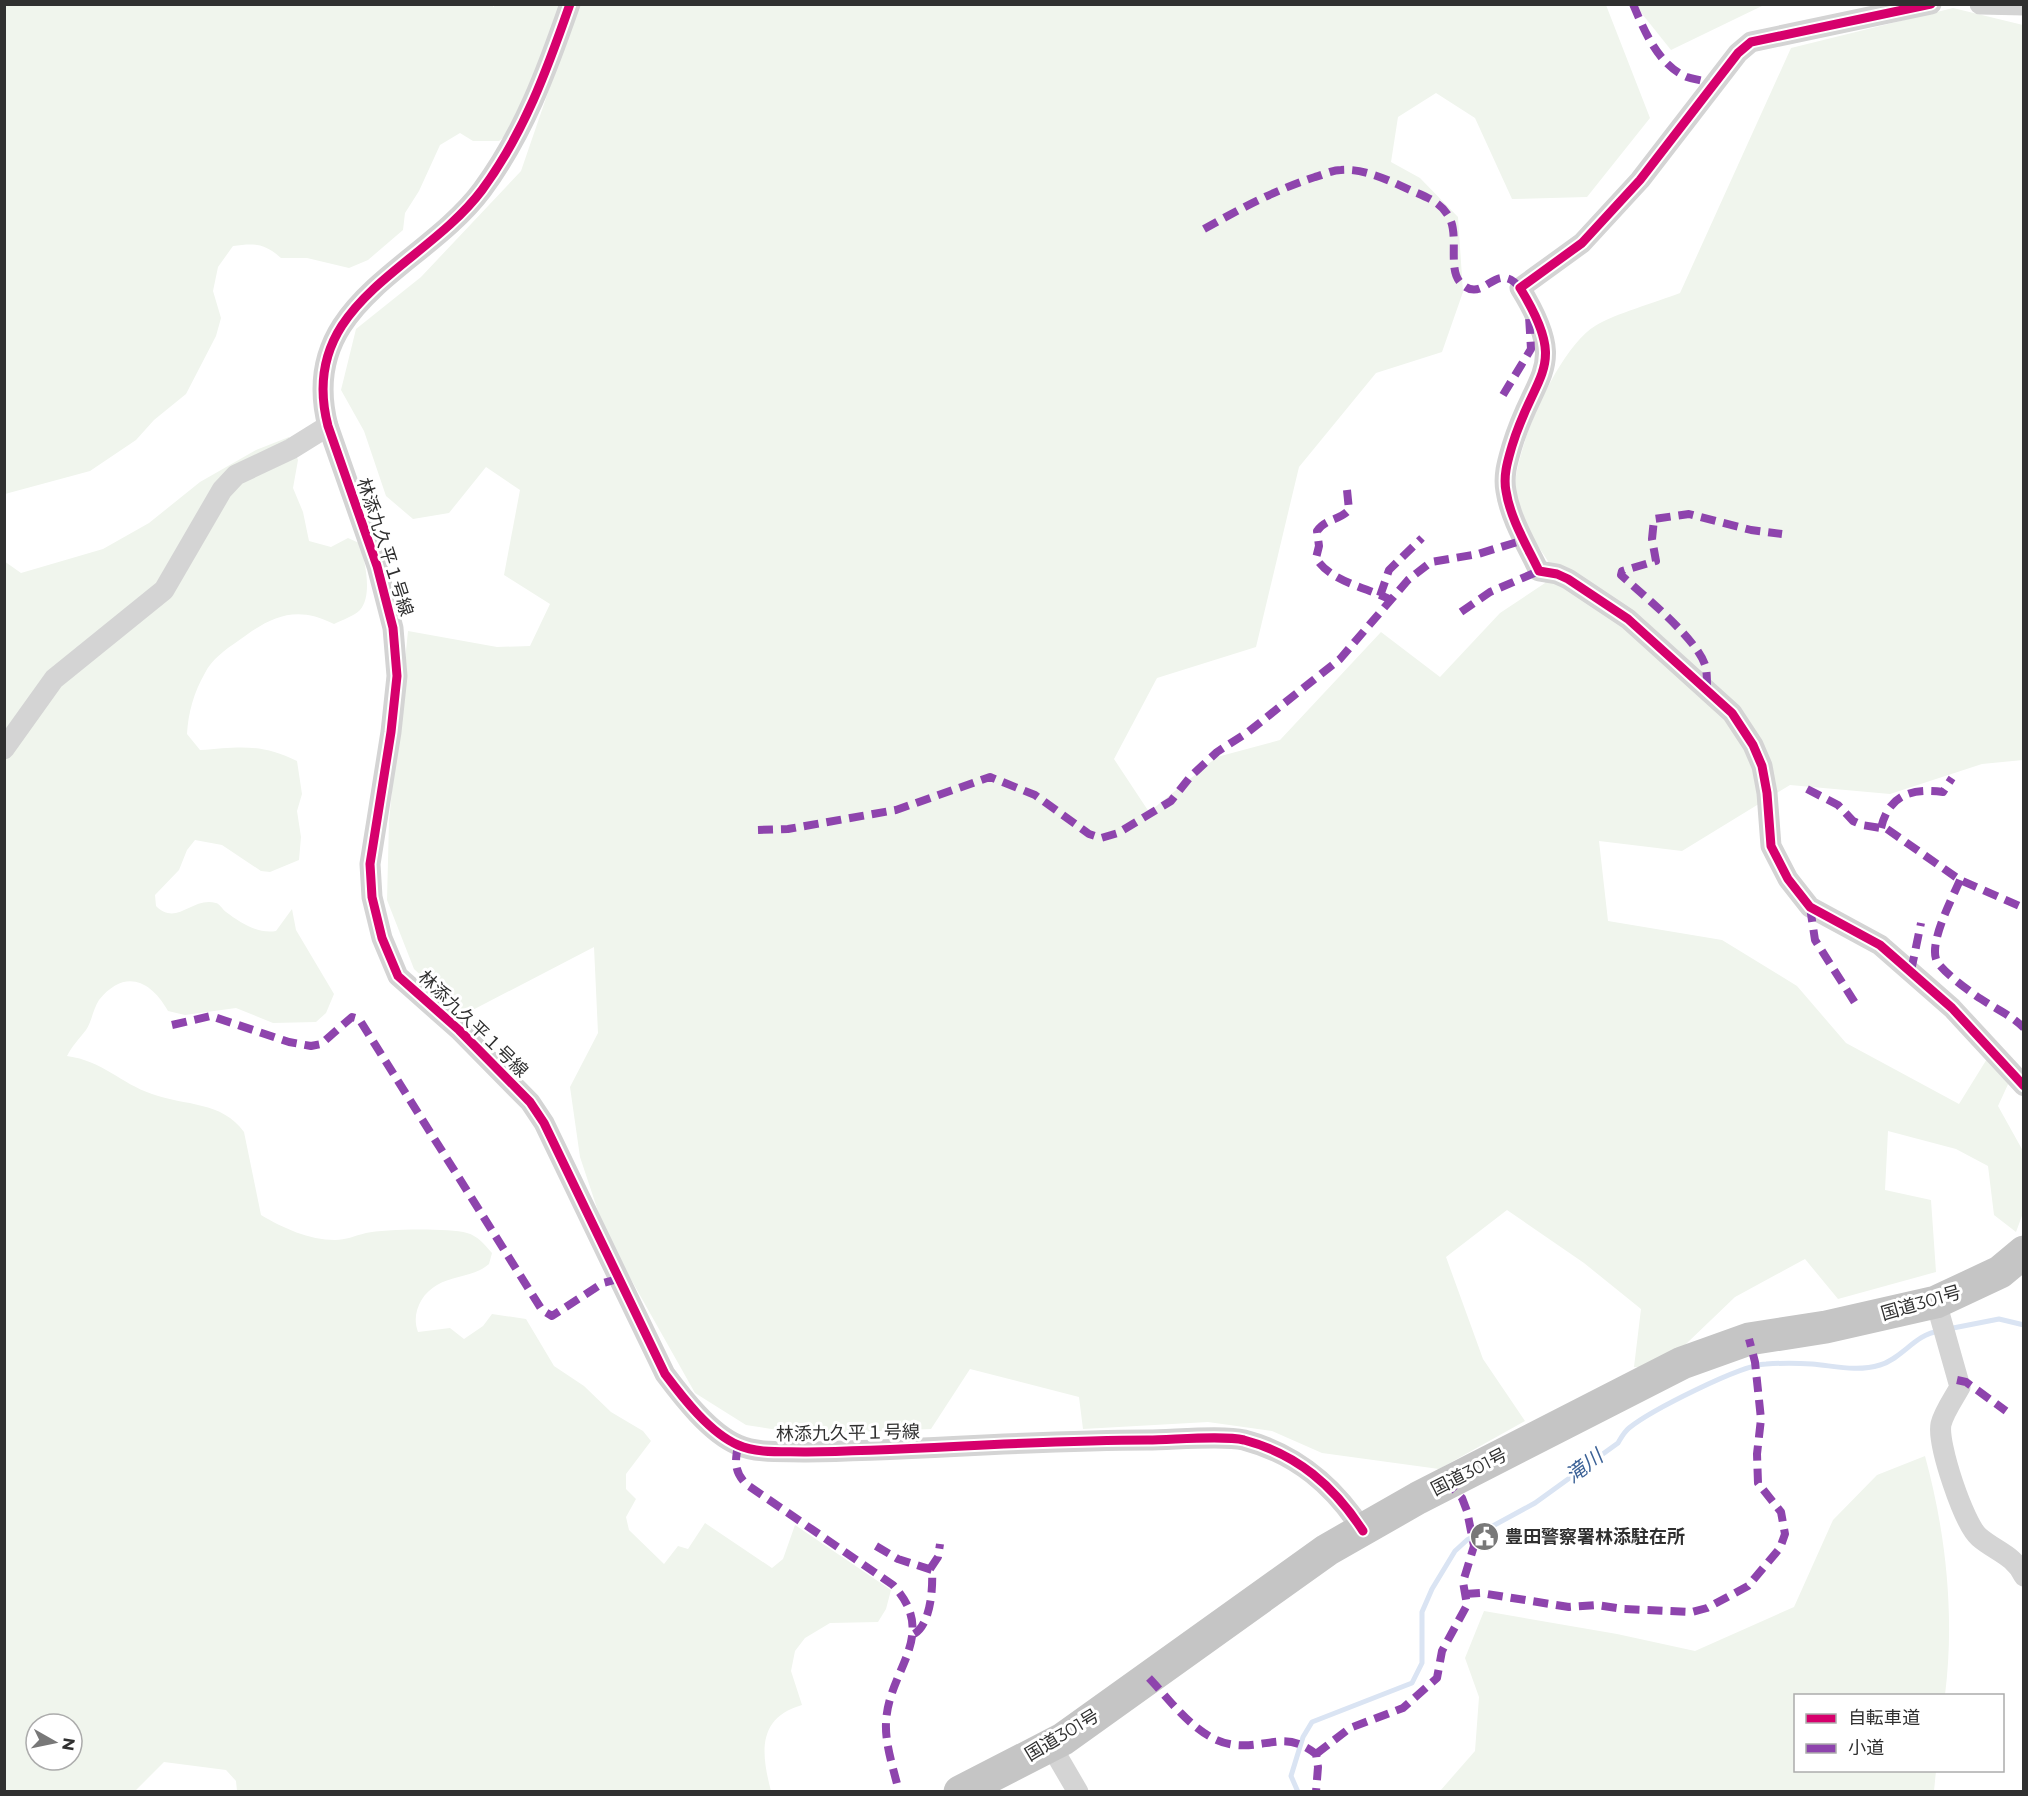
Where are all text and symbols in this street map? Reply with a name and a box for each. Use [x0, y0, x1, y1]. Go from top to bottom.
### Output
street label: 林添九久平１号線 [352, 475, 418, 619]
street label: 林添九久平１号線 [414, 966, 532, 1082]
street label: 国道301号 [1878, 1281, 1964, 1325]
street label: 林添九久平１号線 [776, 1421, 920, 1445]
street label: 国道301号 [1427, 1443, 1511, 1501]
water label: 滝川 [1561, 1443, 1609, 1488]
public building icon: 豊田警察署林添駐在所 [1468, 1521, 1500, 1553]
place label: 豊田警察署林添駐在所 [1505, 1526, 1685, 1548]
legend [1794, 1694, 2004, 1772]
street label: 国道301号 [1021, 1704, 1103, 1766]
text: 自転車道 [1848, 1707, 1920, 1729]
north arrow [24, 1712, 84, 1772]
text: N [58, 1736, 79, 1752]
text: 小道 [1848, 1737, 1884, 1759]

